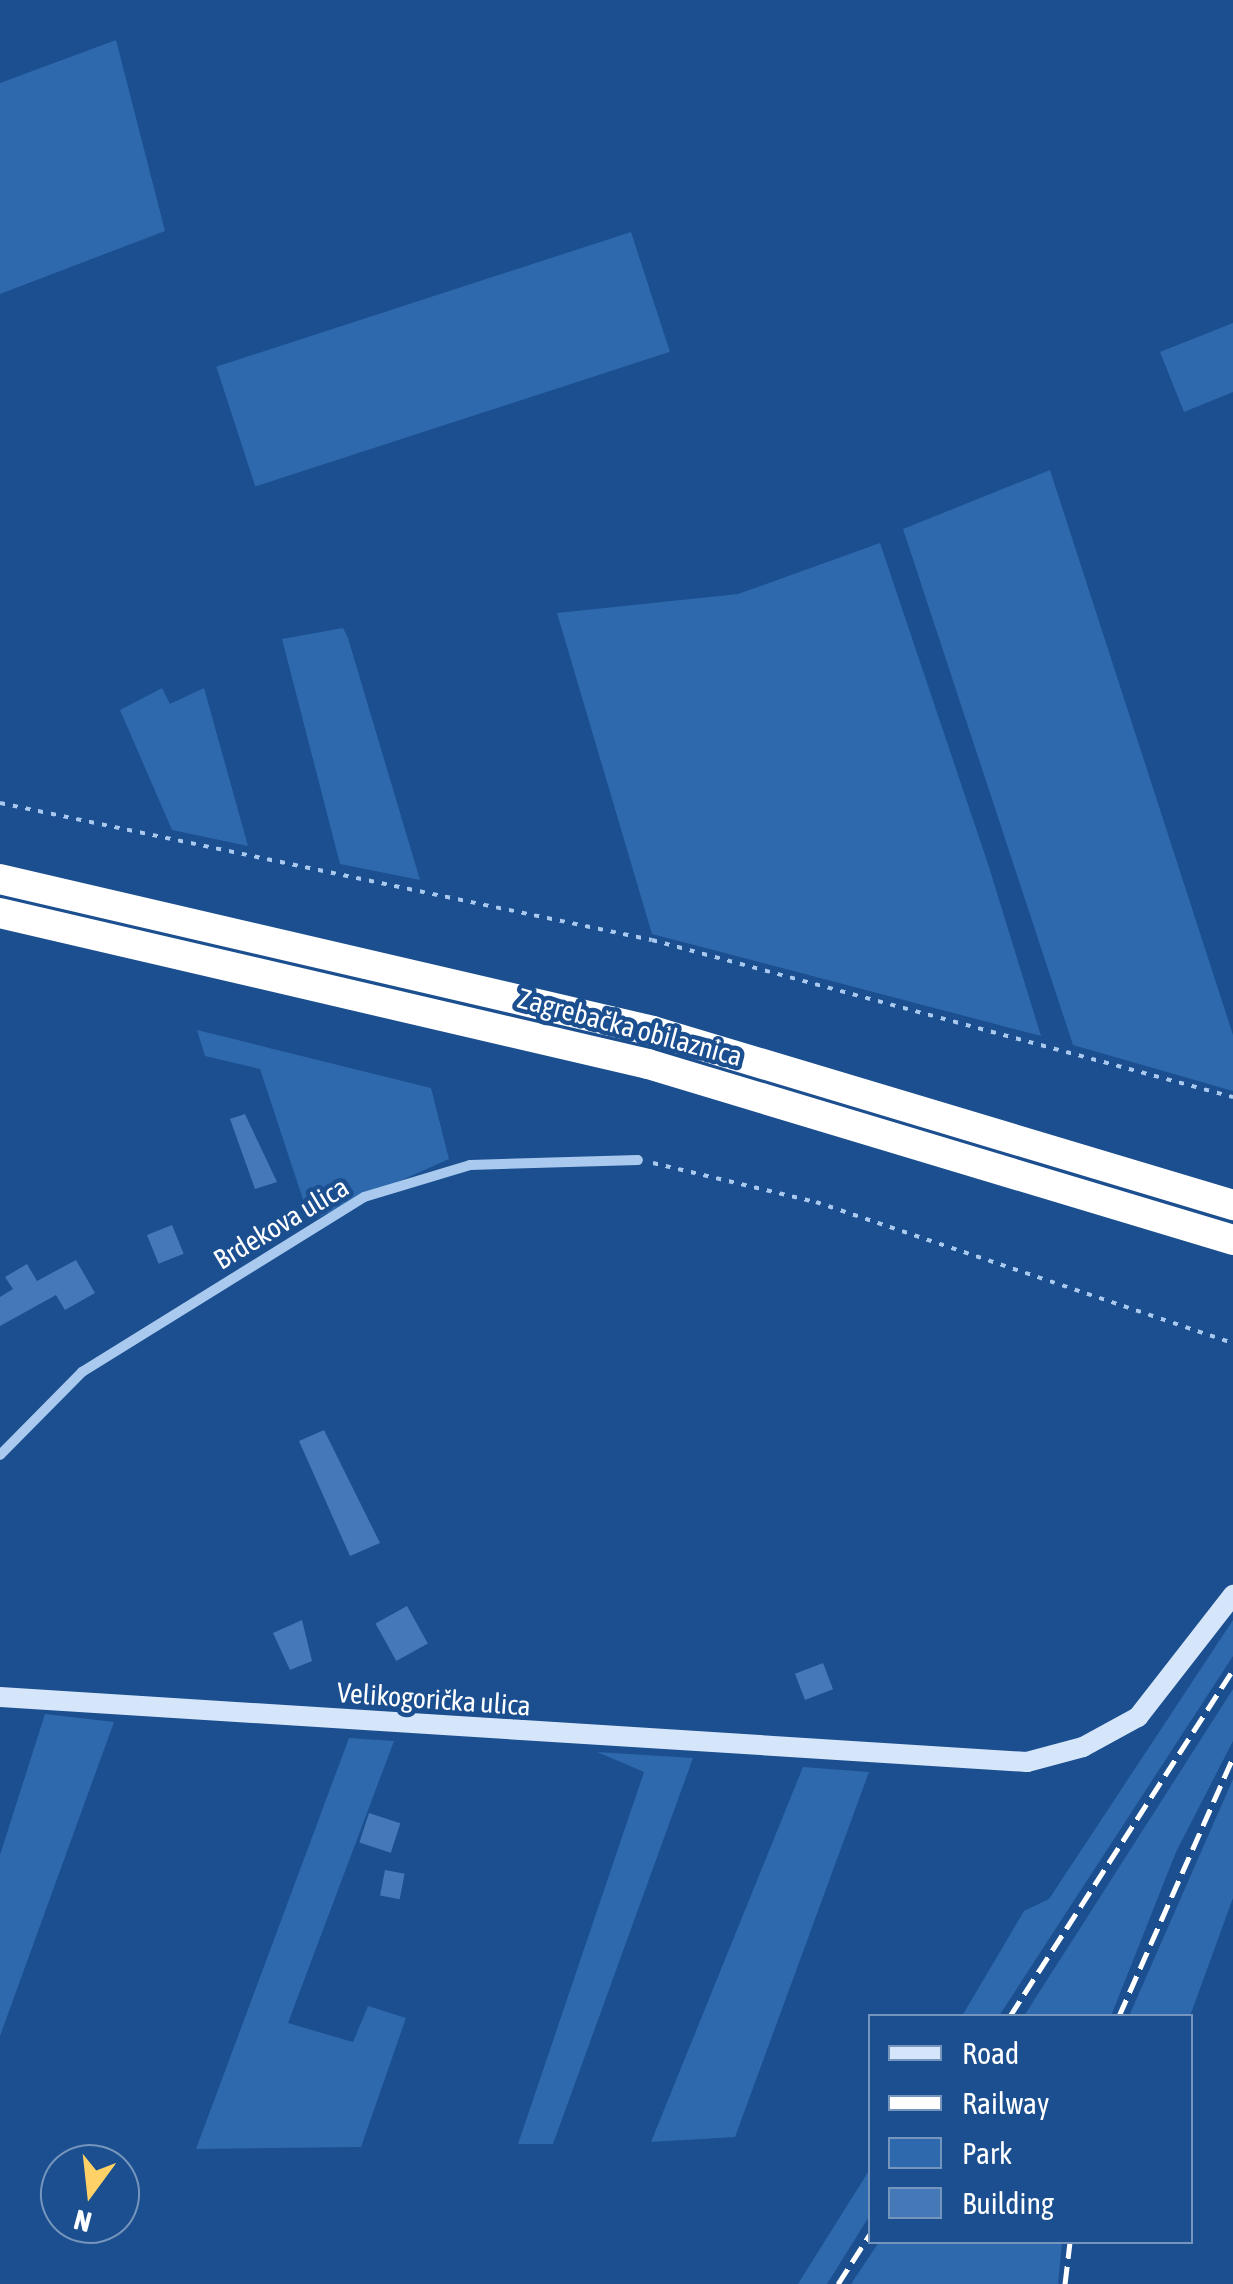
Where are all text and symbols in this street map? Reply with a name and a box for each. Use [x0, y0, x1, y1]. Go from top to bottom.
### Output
street label: Zagrebačka obilaznica [514, 981, 746, 1073]
street label: Brdekova ulica [208, 1170, 354, 1276]
street label: Velikogorička ulica [336, 1675, 532, 1723]
legend [868, 2014, 1193, 2244]
text: Road [962, 2036, 1019, 2070]
text: Railway [962, 2086, 1049, 2120]
text: Park [962, 2136, 1012, 2170]
north arrow [40, 2144, 140, 2244]
text: Building [962, 2186, 1054, 2220]
text: N [71, 2203, 95, 2239]

